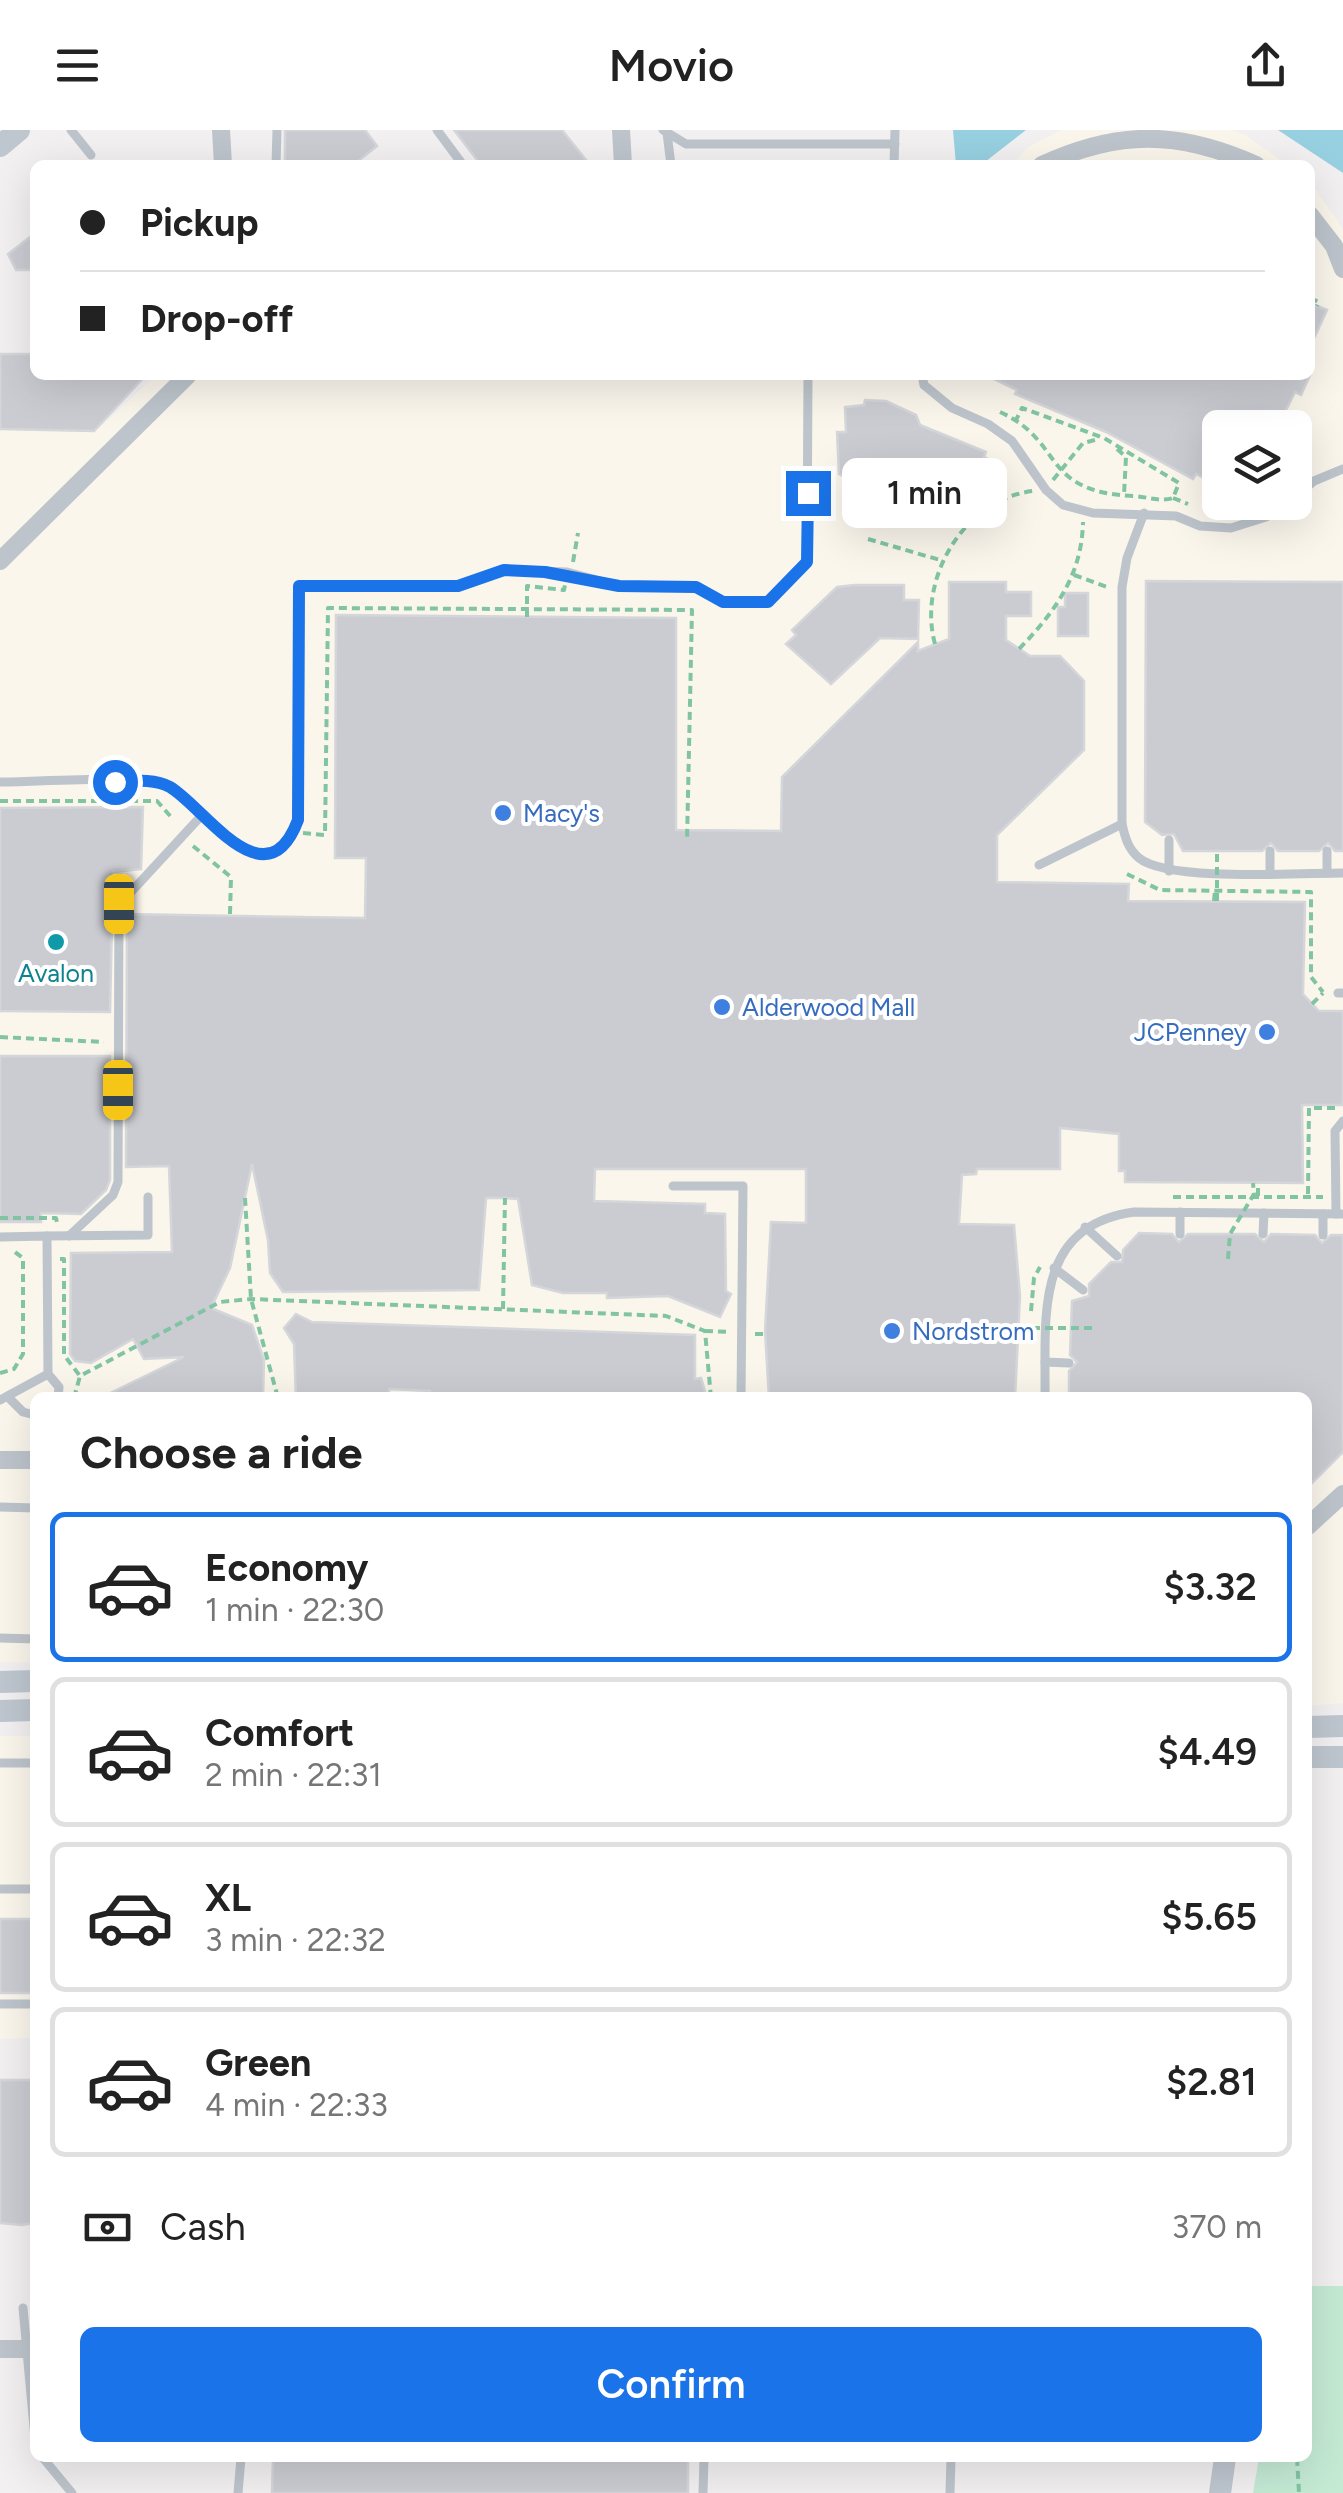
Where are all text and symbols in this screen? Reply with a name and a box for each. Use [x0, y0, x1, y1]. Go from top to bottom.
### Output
icon: menu [50, 38, 105, 93]
text: Movio [609, 38, 734, 92]
icon: share [1238, 38, 1293, 93]
text: Pickup [140, 200, 258, 246]
text: Drop-off [140, 296, 293, 342]
map controls [1202, 410, 1312, 520]
button: layers [1202, 410, 1312, 520]
callout: 1 min [843, 458, 1008, 528]
route end [786, 471, 831, 516]
text: 1 min [887, 474, 962, 512]
route start [93, 760, 138, 805]
place label: Macy's [523, 798, 600, 828]
marker: Macy's [492, 802, 514, 824]
car [104, 874, 134, 934]
marker: Avalon [45, 931, 67, 953]
place label: Avalon [18, 958, 94, 988]
place label: Alderwood Mall [742, 992, 915, 1022]
marker: Alderwood Mall [711, 996, 733, 1018]
place label: JCPenney [1134, 1017, 1247, 1047]
marker: JCPenney [1256, 1021, 1278, 1043]
car [103, 1060, 133, 1120]
place label: Nordstrom [912, 1316, 1034, 1346]
marker: Nordstrom [881, 1320, 903, 1342]
text: Choose a ride [80, 1425, 362, 1479]
icon: car [85, 1542, 175, 1632]
text: Economy [205, 1545, 368, 1591]
text: $3.32 [1163, 1564, 1257, 1610]
text: 1 min · 22:30 [205, 1591, 384, 1629]
icon: car [85, 1707, 175, 1797]
text: Comfort [205, 1710, 354, 1756]
text: $4.49 [1157, 1729, 1257, 1775]
text: 2 min · 22:31 [205, 1756, 382, 1794]
icon: car [85, 1872, 175, 1962]
text: XL [205, 1875, 251, 1921]
text: $5.65 [1161, 1894, 1257, 1940]
text: 3 min · 22:32 [205, 1921, 386, 1959]
icon: car [85, 2037, 175, 2127]
text: Green [205, 2040, 311, 2086]
text: $2.81 [1166, 2059, 1257, 2105]
text: 4 min · 22:33 [205, 2086, 388, 2124]
icon: cash [80, 2200, 135, 2255]
text: Cash [160, 2204, 246, 2250]
text: 370 m [1172, 2208, 1262, 2246]
button: Confirm [80, 2327, 1262, 2442]

